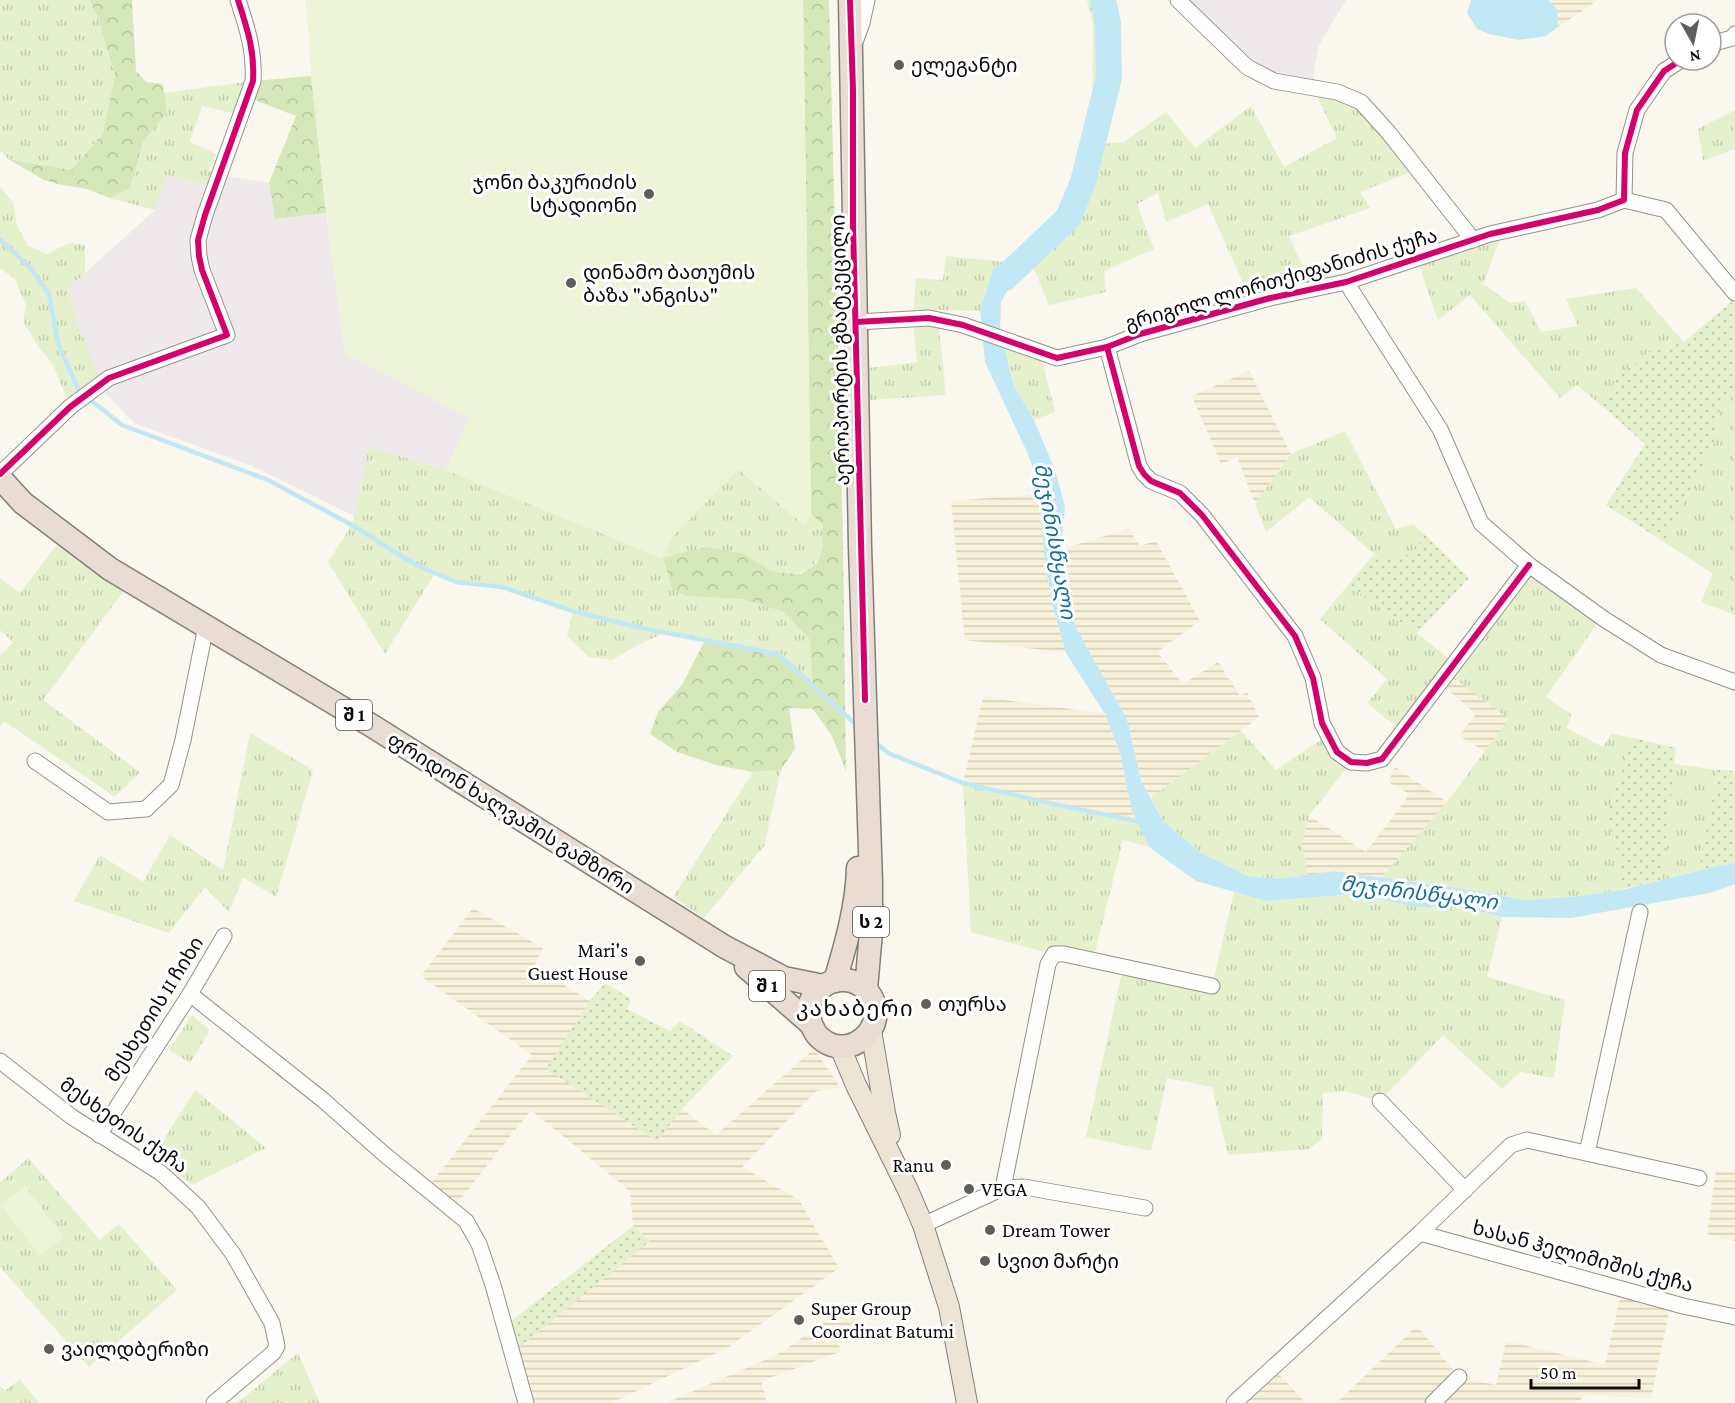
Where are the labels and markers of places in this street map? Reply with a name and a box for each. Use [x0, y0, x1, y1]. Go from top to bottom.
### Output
place label: ელეგანტი [911, 54, 1018, 78]
marker: ელეგანტი [892, 58, 906, 72]
place label: ჯონი ბაკურიძის სტადიონი [473, 171, 637, 218]
marker: ჯონი ბაკურიძის სტადიონი [642, 187, 656, 201]
place label: დინამო ბათუმის ბაზა "ანგისა" [583, 261, 755, 307]
marker: დინამო ბათუმის ბაზა "ანგისა" [564, 276, 578, 290]
place label: Mari's Guest House [527, 939, 628, 984]
marker: Mari's Guest House [633, 954, 647, 968]
place label: თურსა [938, 993, 1007, 1016]
marker: თურსა [919, 997, 933, 1011]
place label: Ranu [892, 1154, 934, 1176]
marker: Ranu [939, 1158, 953, 1172]
place label: VEGA [981, 1178, 1028, 1200]
marker: VEGA [962, 1182, 976, 1196]
place label: Dream Tower [1002, 1219, 1110, 1241]
marker: Dream Tower [983, 1223, 997, 1237]
place label: სვით მარტი [997, 1250, 1119, 1273]
marker: სვით მარტი [978, 1254, 992, 1268]
place label: Super Group Coordinat Batumi [811, 1297, 954, 1342]
marker: Super Group Coordinat Batumi [792, 1313, 806, 1327]
place label: ვაილდბერიზი [61, 1338, 209, 1362]
marker: ვაილდბერიზი [42, 1342, 56, 1356]

